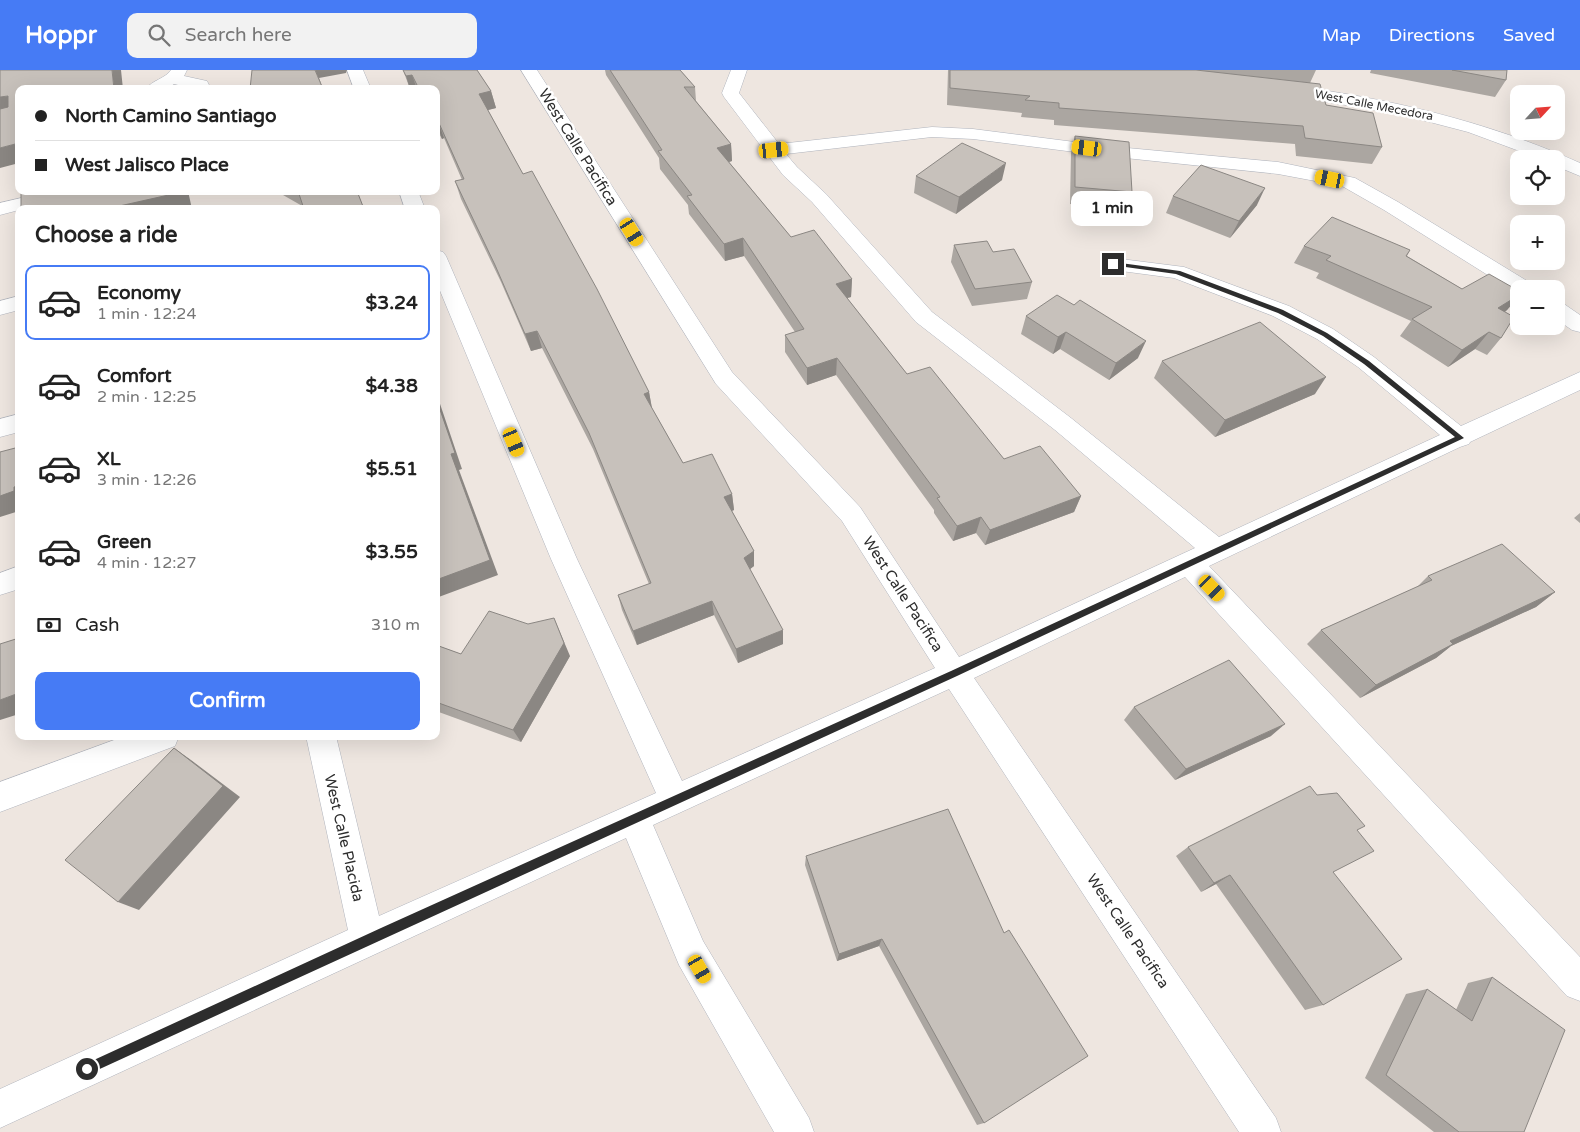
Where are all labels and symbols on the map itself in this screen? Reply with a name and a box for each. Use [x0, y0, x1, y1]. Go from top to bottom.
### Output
street label: West Calle Pacifica [535, 85, 621, 209]
north arrow [1510, 85, 1565, 140]
street label: West Calle Mecedora [1314, 87, 1434, 123]
car [1071, 139, 1102, 157]
car [758, 141, 789, 159]
car [1313, 169, 1346, 189]
callout: 1 min [1072, 191, 1154, 226]
car [617, 215, 646, 249]
route end [1102, 253, 1124, 275]
car [501, 425, 526, 459]
street label: West Calle Pacifica [859, 533, 947, 655]
car [1196, 572, 1227, 604]
street label: West Calle Placida [321, 773, 367, 903]
street label: West Calle Pacifica [1083, 870, 1173, 992]
car [686, 952, 713, 986]
route start [76, 1058, 98, 1080]

